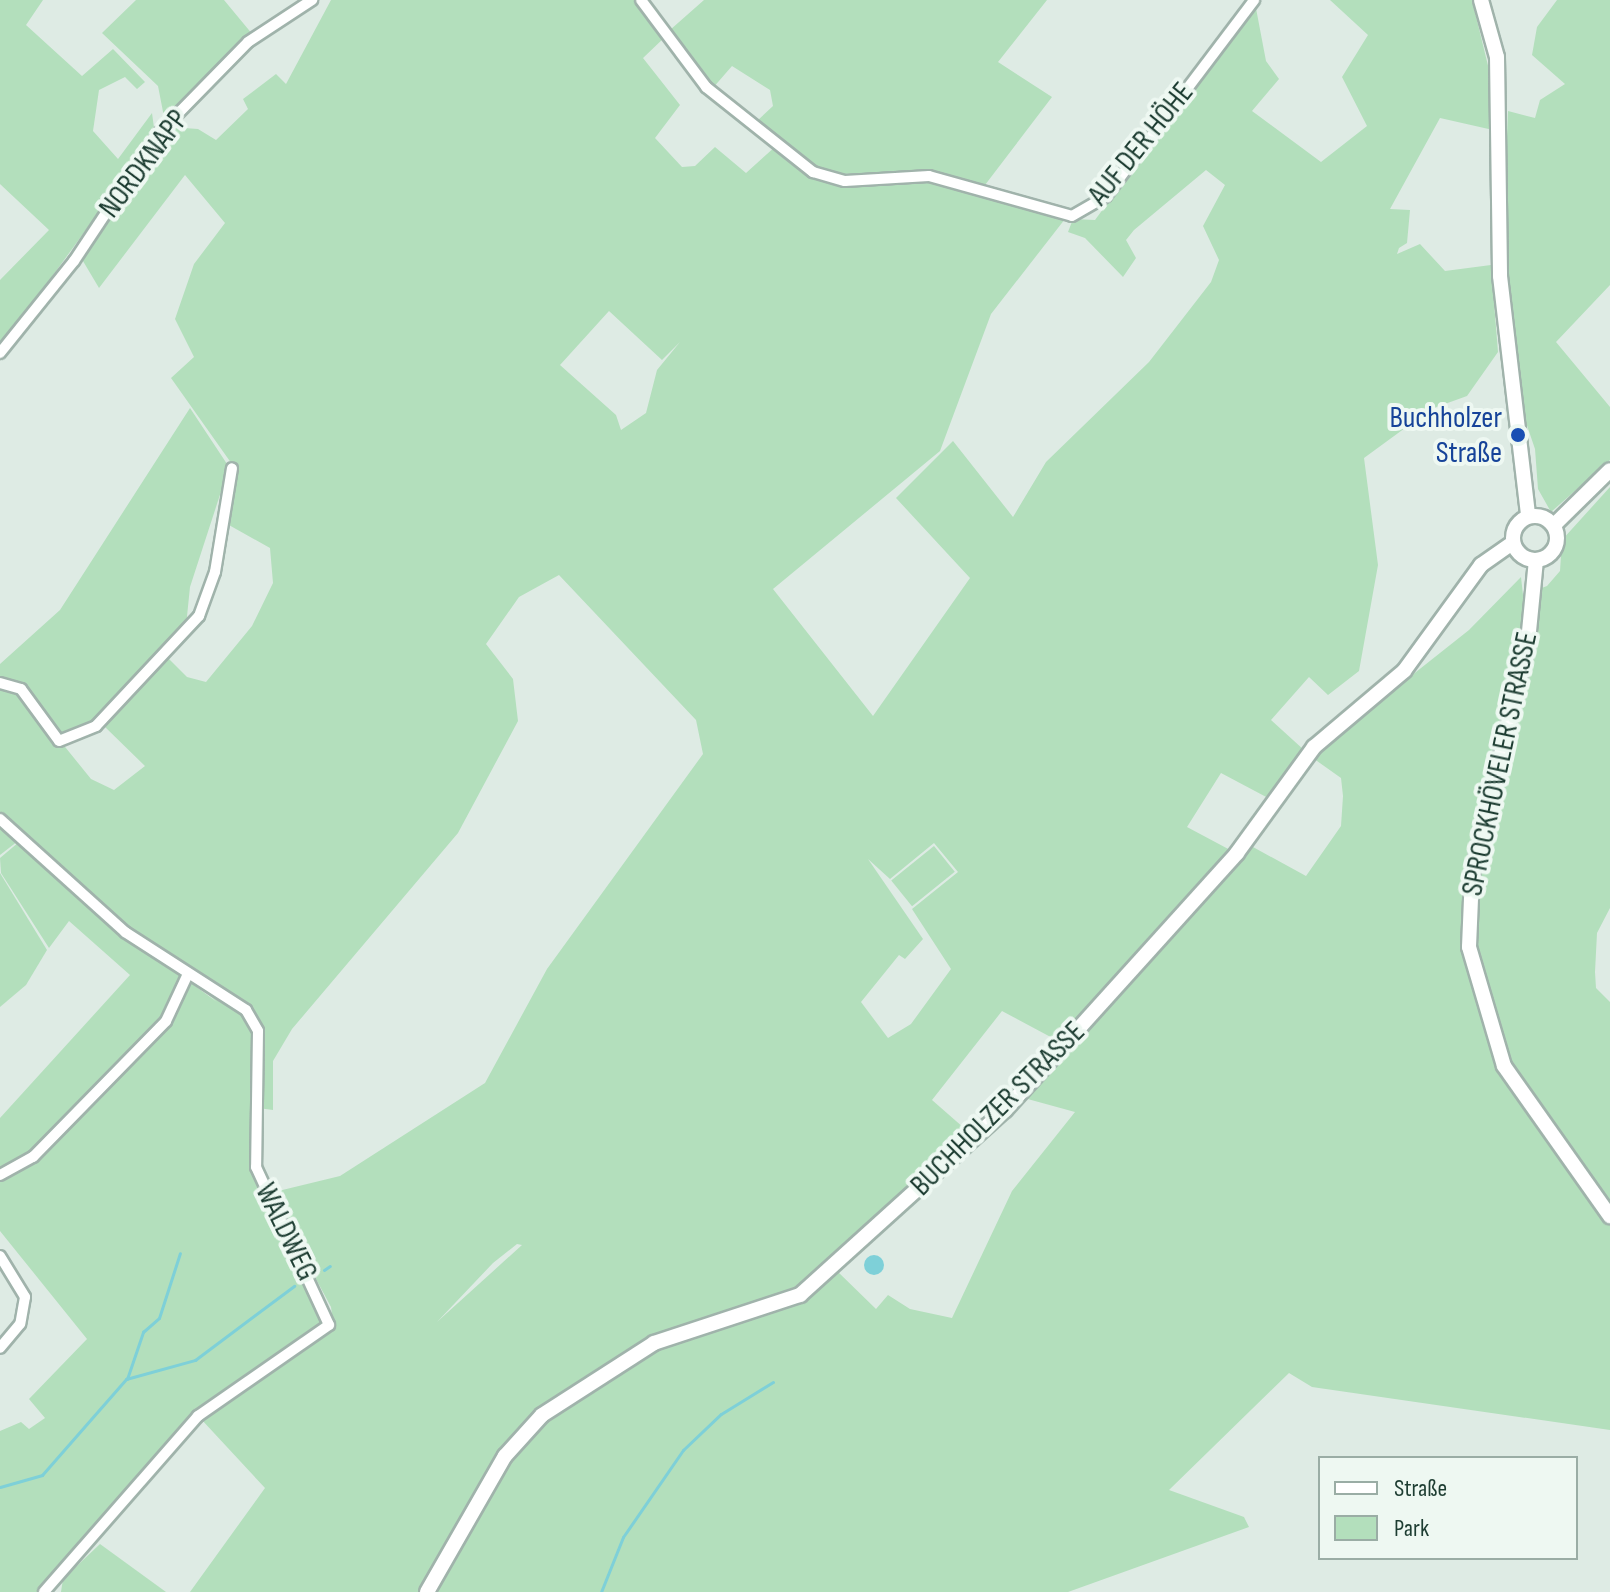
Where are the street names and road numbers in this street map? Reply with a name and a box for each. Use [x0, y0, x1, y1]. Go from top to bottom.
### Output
street label: AUF DER HÖHE [1081, 75, 1201, 213]
street label: NORDKNAPP [92, 103, 196, 225]
street label: SPROCKHÖVELER STRASSE [1454, 629, 1546, 899]
street label: BUCHHOLZER STRASSE [903, 1014, 1093, 1204]
street label: WALDWEG [247, 1177, 325, 1287]

